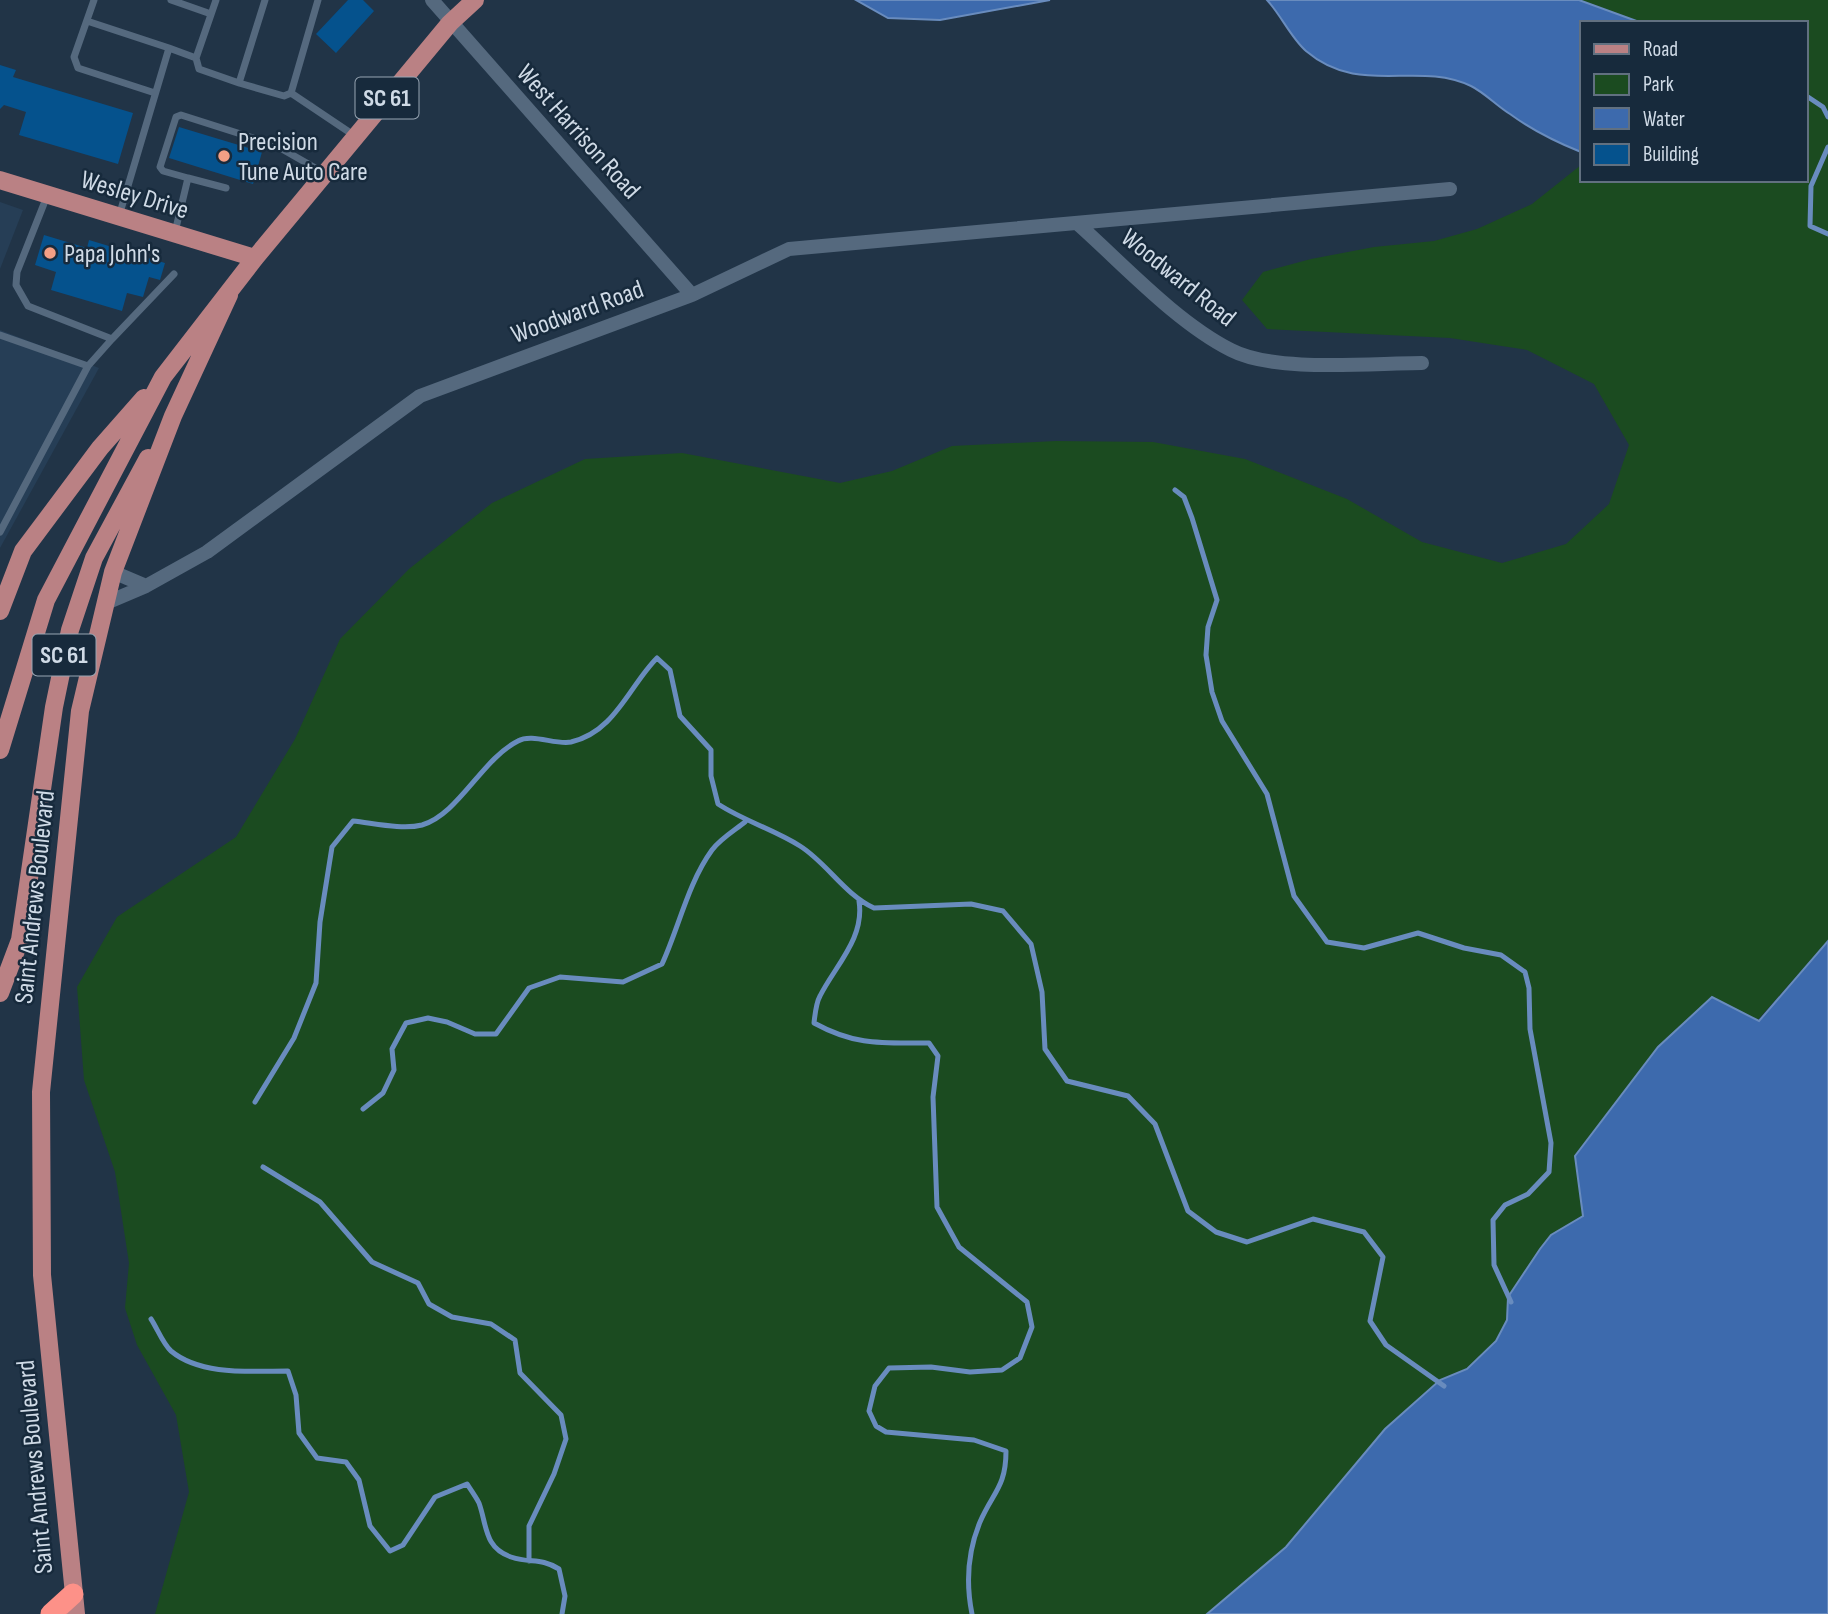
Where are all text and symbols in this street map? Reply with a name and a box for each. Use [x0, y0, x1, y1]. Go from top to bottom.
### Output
legend [1580, 21, 1807, 182]
text: Road [1643, 37, 1678, 62]
street label: West Harrison Road [509, 58, 646, 206]
text: Park [1643, 72, 1674, 97]
road number: SC 61 [356, 78, 418, 118]
text: Water [1643, 107, 1685, 132]
place label: Precision Tune Auto Care [238, 127, 368, 188]
text: Building [1643, 142, 1699, 167]
marker: Precision Tune Auto Care [216, 148, 232, 164]
street label: Wesley Drive [77, 164, 192, 226]
street label: Woodward Road [1114, 223, 1242, 334]
place label: Papa John's [64, 239, 160, 270]
marker: Papa John's [42, 245, 58, 261]
street label: Woodward Road [507, 274, 648, 351]
road number: SC 61 [32, 634, 96, 676]
street label: Saint Andrews Boulevard [9, 789, 62, 1005]
street label: Saint Andrews Boulevard [11, 1359, 60, 1575]

